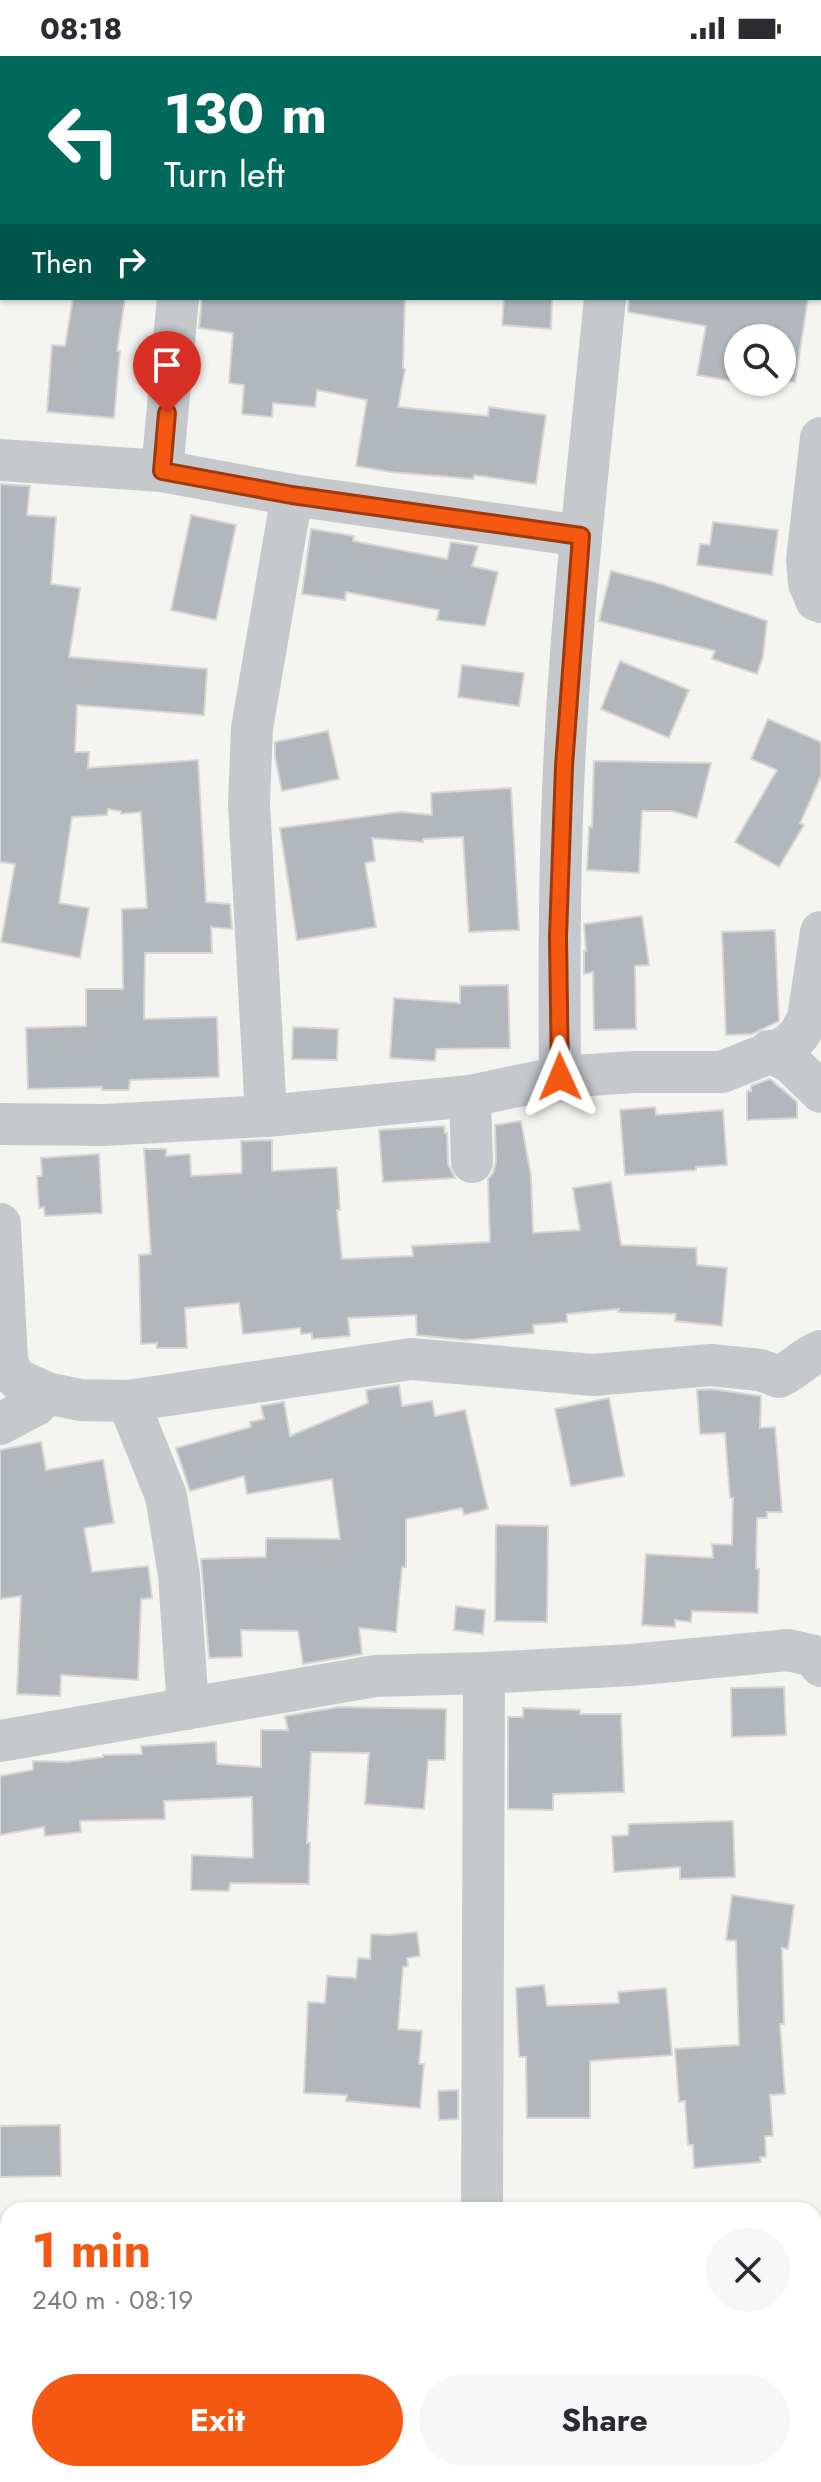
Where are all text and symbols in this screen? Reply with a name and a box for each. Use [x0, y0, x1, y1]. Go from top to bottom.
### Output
text: 08:18 [40, 7, 122, 50]
text: 130 m [164, 73, 327, 154]
icon: left [32, 88, 136, 192]
text: Turn left [164, 148, 285, 200]
icon: right [109, 240, 153, 284]
text: Then [32, 241, 93, 284]
map controls [724, 324, 796, 396]
button: search [724, 324, 796, 396]
pin [133, 331, 201, 413]
icon: arrive [145, 343, 189, 387]
position arrow [518, 1035, 602, 1119]
text: 1 min [32, 2216, 151, 2285]
button: close [706, 2228, 790, 2312]
text: 240 m · 08:19 [32, 2281, 193, 2319]
button: Exit [32, 2374, 403, 2466]
button: Share [419, 2374, 790, 2466]

